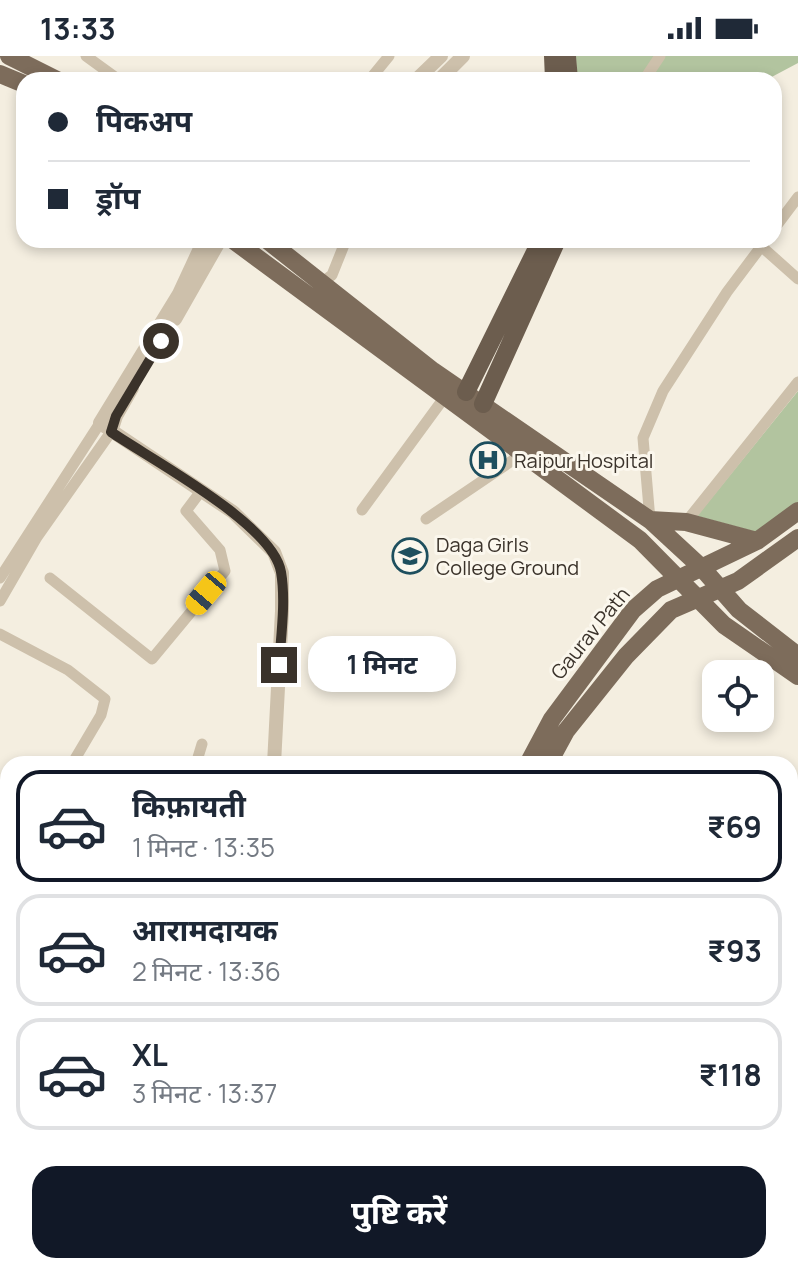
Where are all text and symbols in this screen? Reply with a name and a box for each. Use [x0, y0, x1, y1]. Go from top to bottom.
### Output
text: 13:33 [40, 8, 116, 49]
text: पिकअप [96, 100, 192, 141]
text: ड्रॉप [96, 177, 140, 218]
route start [143, 323, 179, 359]
hospital icon: Raipur Hospital [469, 441, 507, 479]
place label: Raipur Hospital [514, 447, 654, 474]
place label: Daga Girls College Ground [436, 531, 579, 581]
school or university icon: Daga Girls College Ground [391, 537, 429, 575]
car [181, 567, 231, 619]
street label: Gaurav Path [544, 581, 636, 685]
callout: 1 मिनट [307, 637, 455, 693]
text: 1 मिनट [346, 646, 418, 682]
route end [261, 647, 297, 683]
map controls [702, 660, 774, 732]
button: locate [702, 660, 774, 732]
text: किफ़ायती [132, 785, 246, 826]
icon: car [36, 790, 108, 862]
text: ₹69 [707, 806, 762, 847]
text: 1 मिनट · 13:35 [132, 829, 275, 865]
text: आरामदायक [132, 909, 278, 950]
icon: car [36, 914, 108, 986]
text: ₹93 [707, 930, 762, 971]
text: 2 मिनट · 13:36 [132, 953, 281, 989]
text: XL [132, 1034, 168, 1075]
icon: car [36, 1038, 108, 1110]
text: ₹118 [699, 1054, 762, 1095]
text: 3 मिनट · 13:37 [132, 1075, 277, 1111]
button: पुष्टि करें [32, 1166, 766, 1258]

